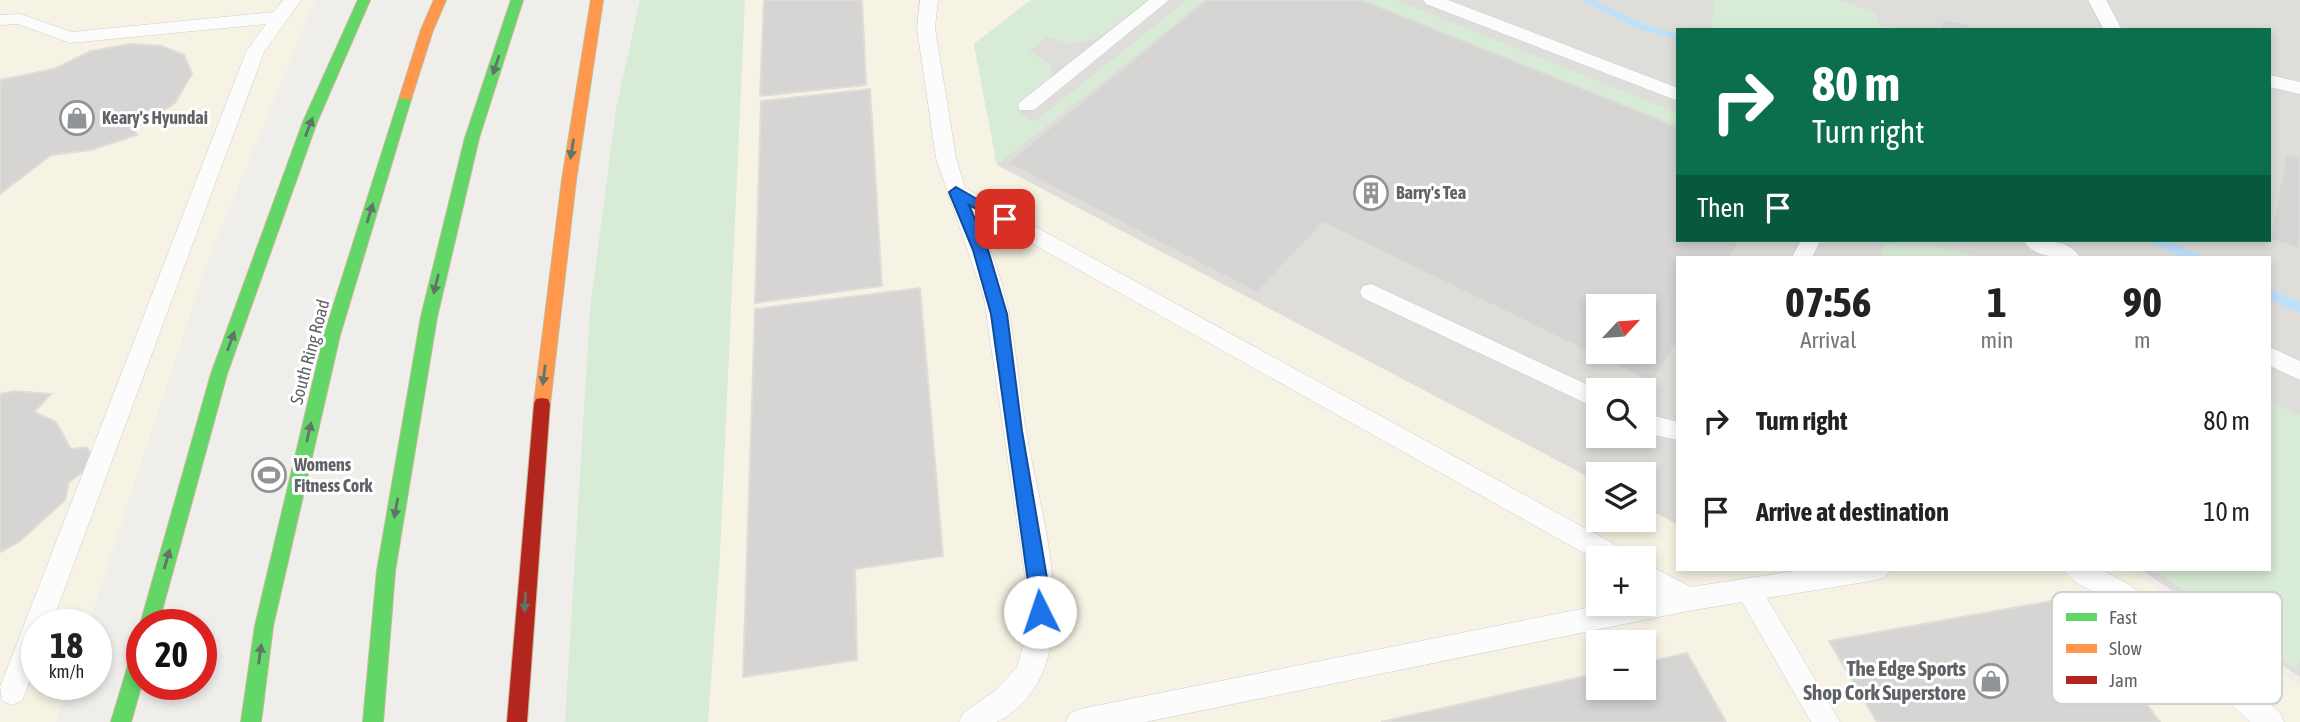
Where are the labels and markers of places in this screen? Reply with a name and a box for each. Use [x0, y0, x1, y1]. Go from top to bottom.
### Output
shop icon: Keary's Hyundai [58, 99, 96, 137]
place label: Keary's Hyundai [102, 107, 208, 128]
building icon: Barry's Tea [1352, 174, 1390, 212]
place label: Barry's Tea [1396, 182, 1466, 203]
pin [975, 189, 1035, 249]
place label: Womens Fitness Cork [293, 454, 374, 496]
sports icon: Womens Fitness Cork [250, 456, 288, 494]
place label: The Edge Sports Shop Cork Superstore [1803, 656, 1967, 704]
shop icon: The Edge Sports Shop Cork Superstore [1972, 662, 2010, 700]

